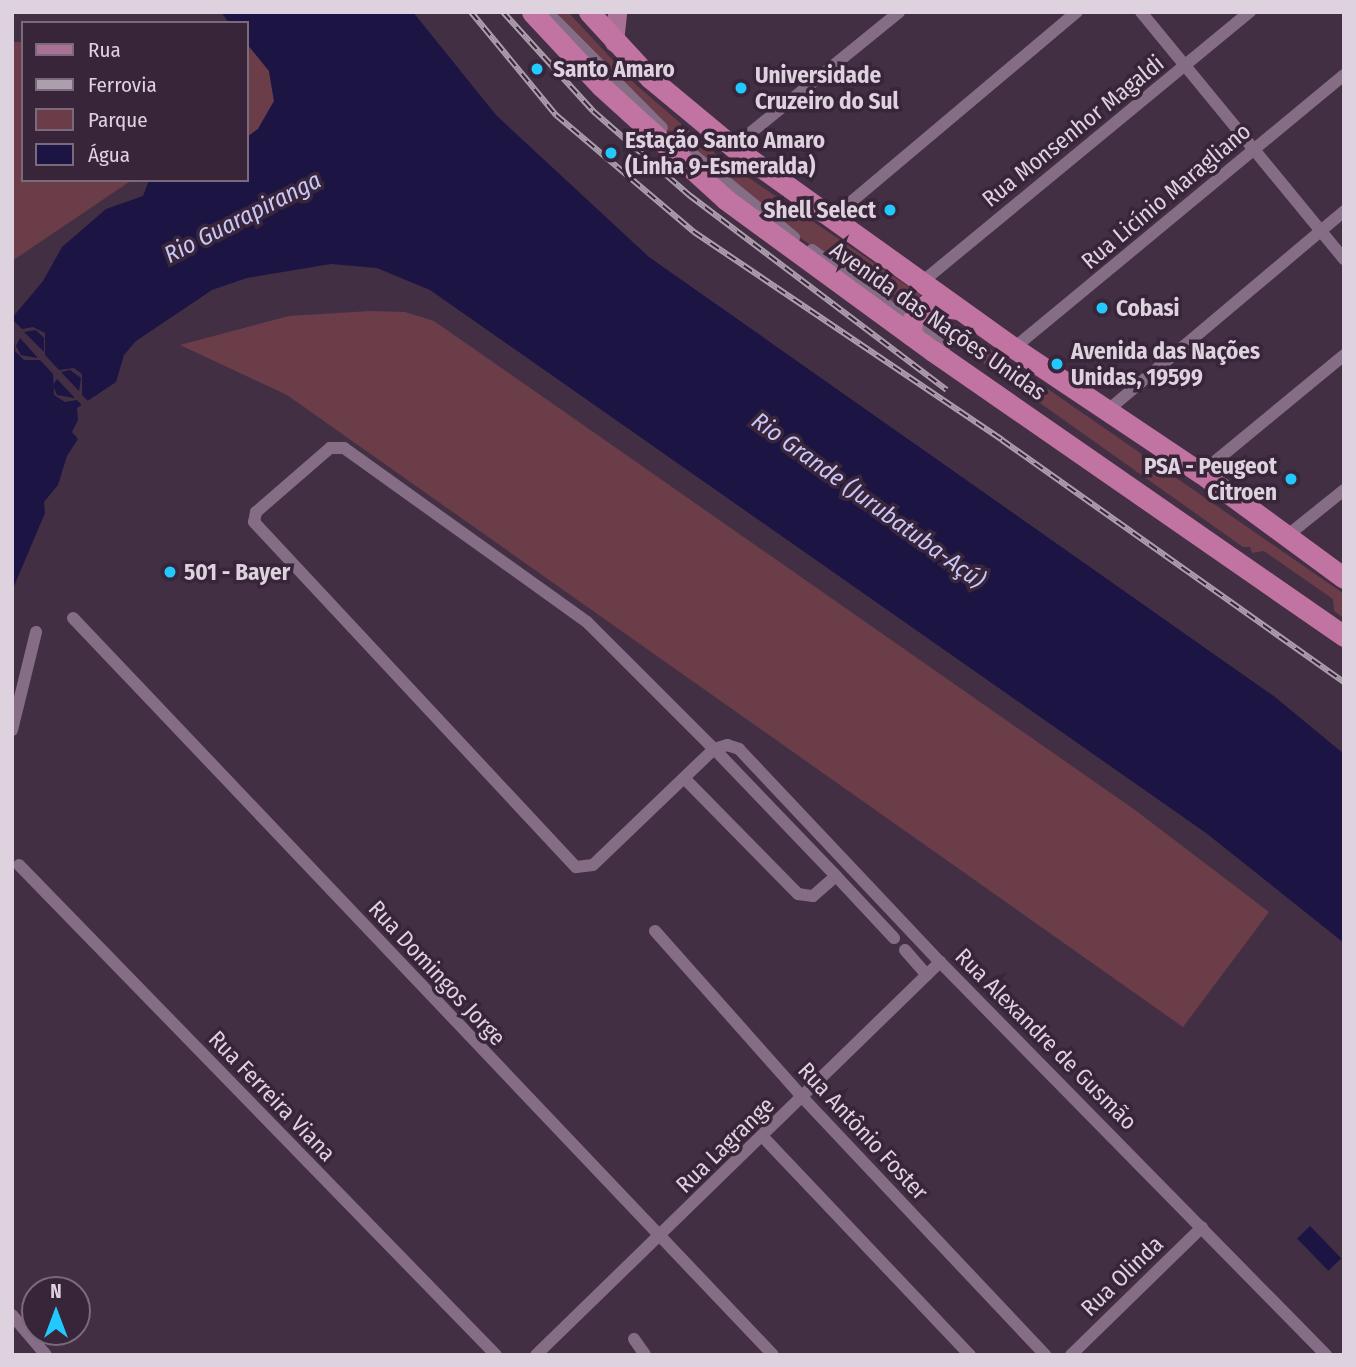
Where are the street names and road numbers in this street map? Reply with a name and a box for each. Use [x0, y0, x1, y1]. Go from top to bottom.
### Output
street label: Rua Monsenhor Magaldi [977, 49, 1169, 213]
street label: Rua Licínio Maragliano [1076, 117, 1256, 275]
street label: Avenida das Nações Unidas [825, 236, 1051, 406]
street label: Rua Domingos Jorge [363, 895, 511, 1051]
street label: Rua Alexandre de Gusmão [950, 943, 1142, 1135]
street label: Rua Ferreira Viana [203, 1025, 341, 1167]
street label: Rua Antônio Foster [792, 1057, 934, 1205]
street label: Rua Lagrange [670, 1091, 780, 1199]
street label: Rua Olinda [1075, 1230, 1169, 1322]

